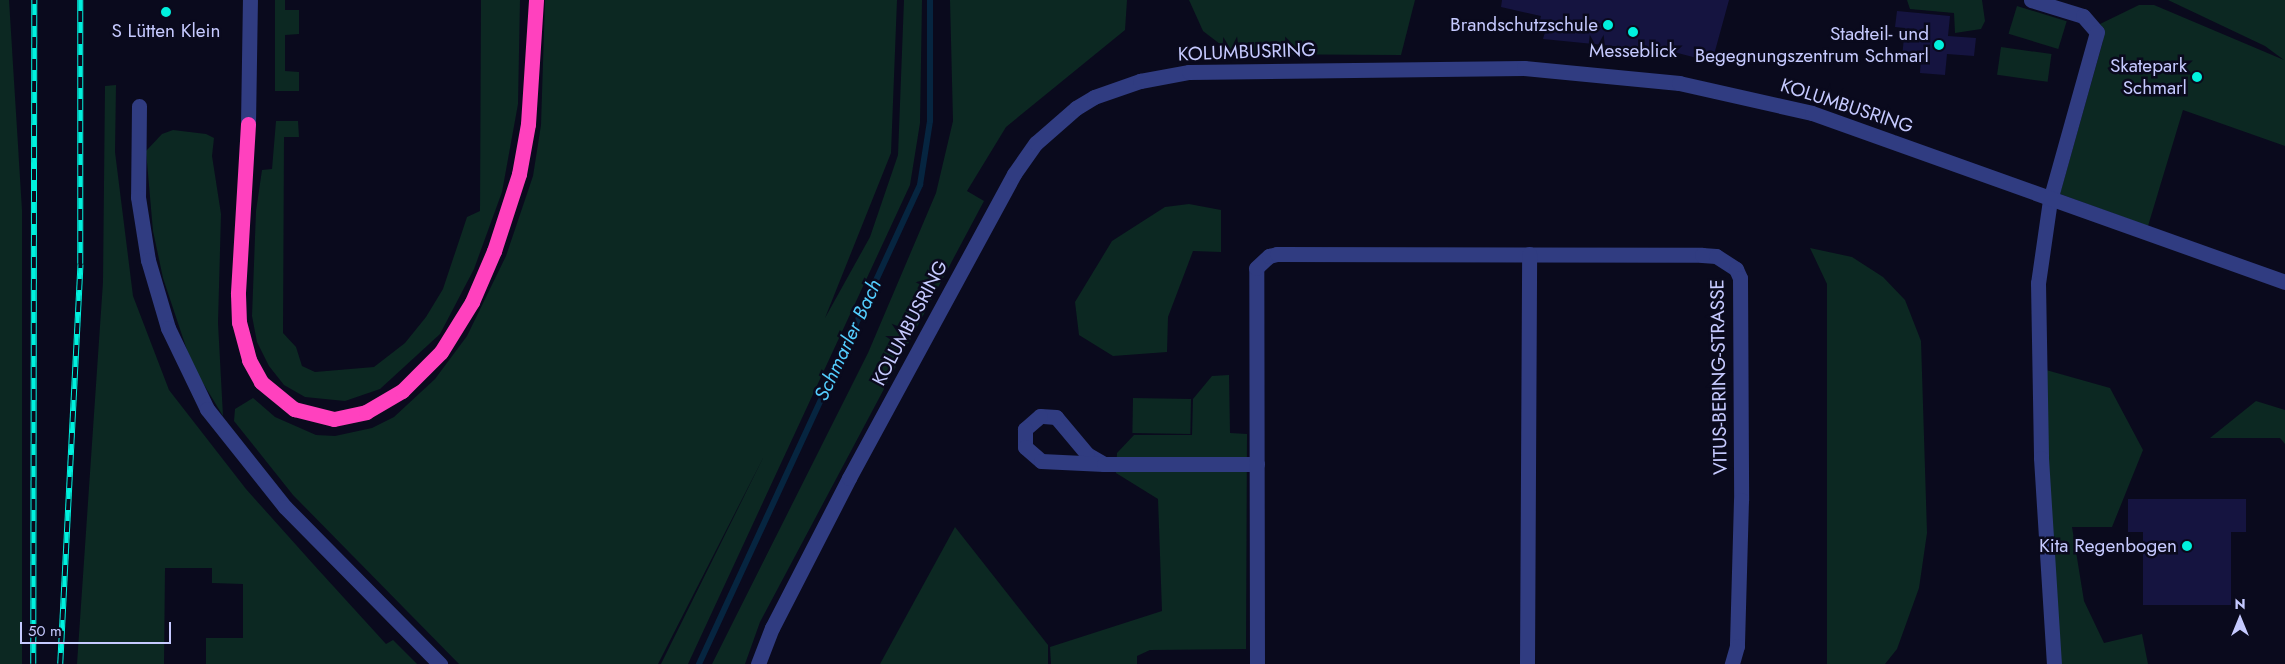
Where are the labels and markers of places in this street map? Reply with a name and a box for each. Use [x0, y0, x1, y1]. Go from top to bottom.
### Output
marker: S Lütten Klein [160, 6, 172, 18]
place label: Brandschutzschule [1450, 14, 1598, 36]
marker: Brandschutzschule [1602, 19, 1614, 31]
place label: S Lütten Klein [111, 20, 221, 42]
place label: Stadteil- und Begegnungszentrum Schmarl [1695, 23, 1929, 67]
marker: Messeblick [1627, 26, 1639, 38]
marker: Stadteil- und Begegnungszentrum Schmarl [1933, 39, 1945, 51]
place label: Messeblick [1589, 40, 1677, 62]
place label: Skatepark Schmarl [2110, 55, 2187, 99]
marker: Skatepark Schmarl [2191, 71, 2203, 83]
place label: Kita Regenbogen [2039, 535, 2177, 557]
marker: Kita Regenbogen [2181, 540, 2193, 552]

